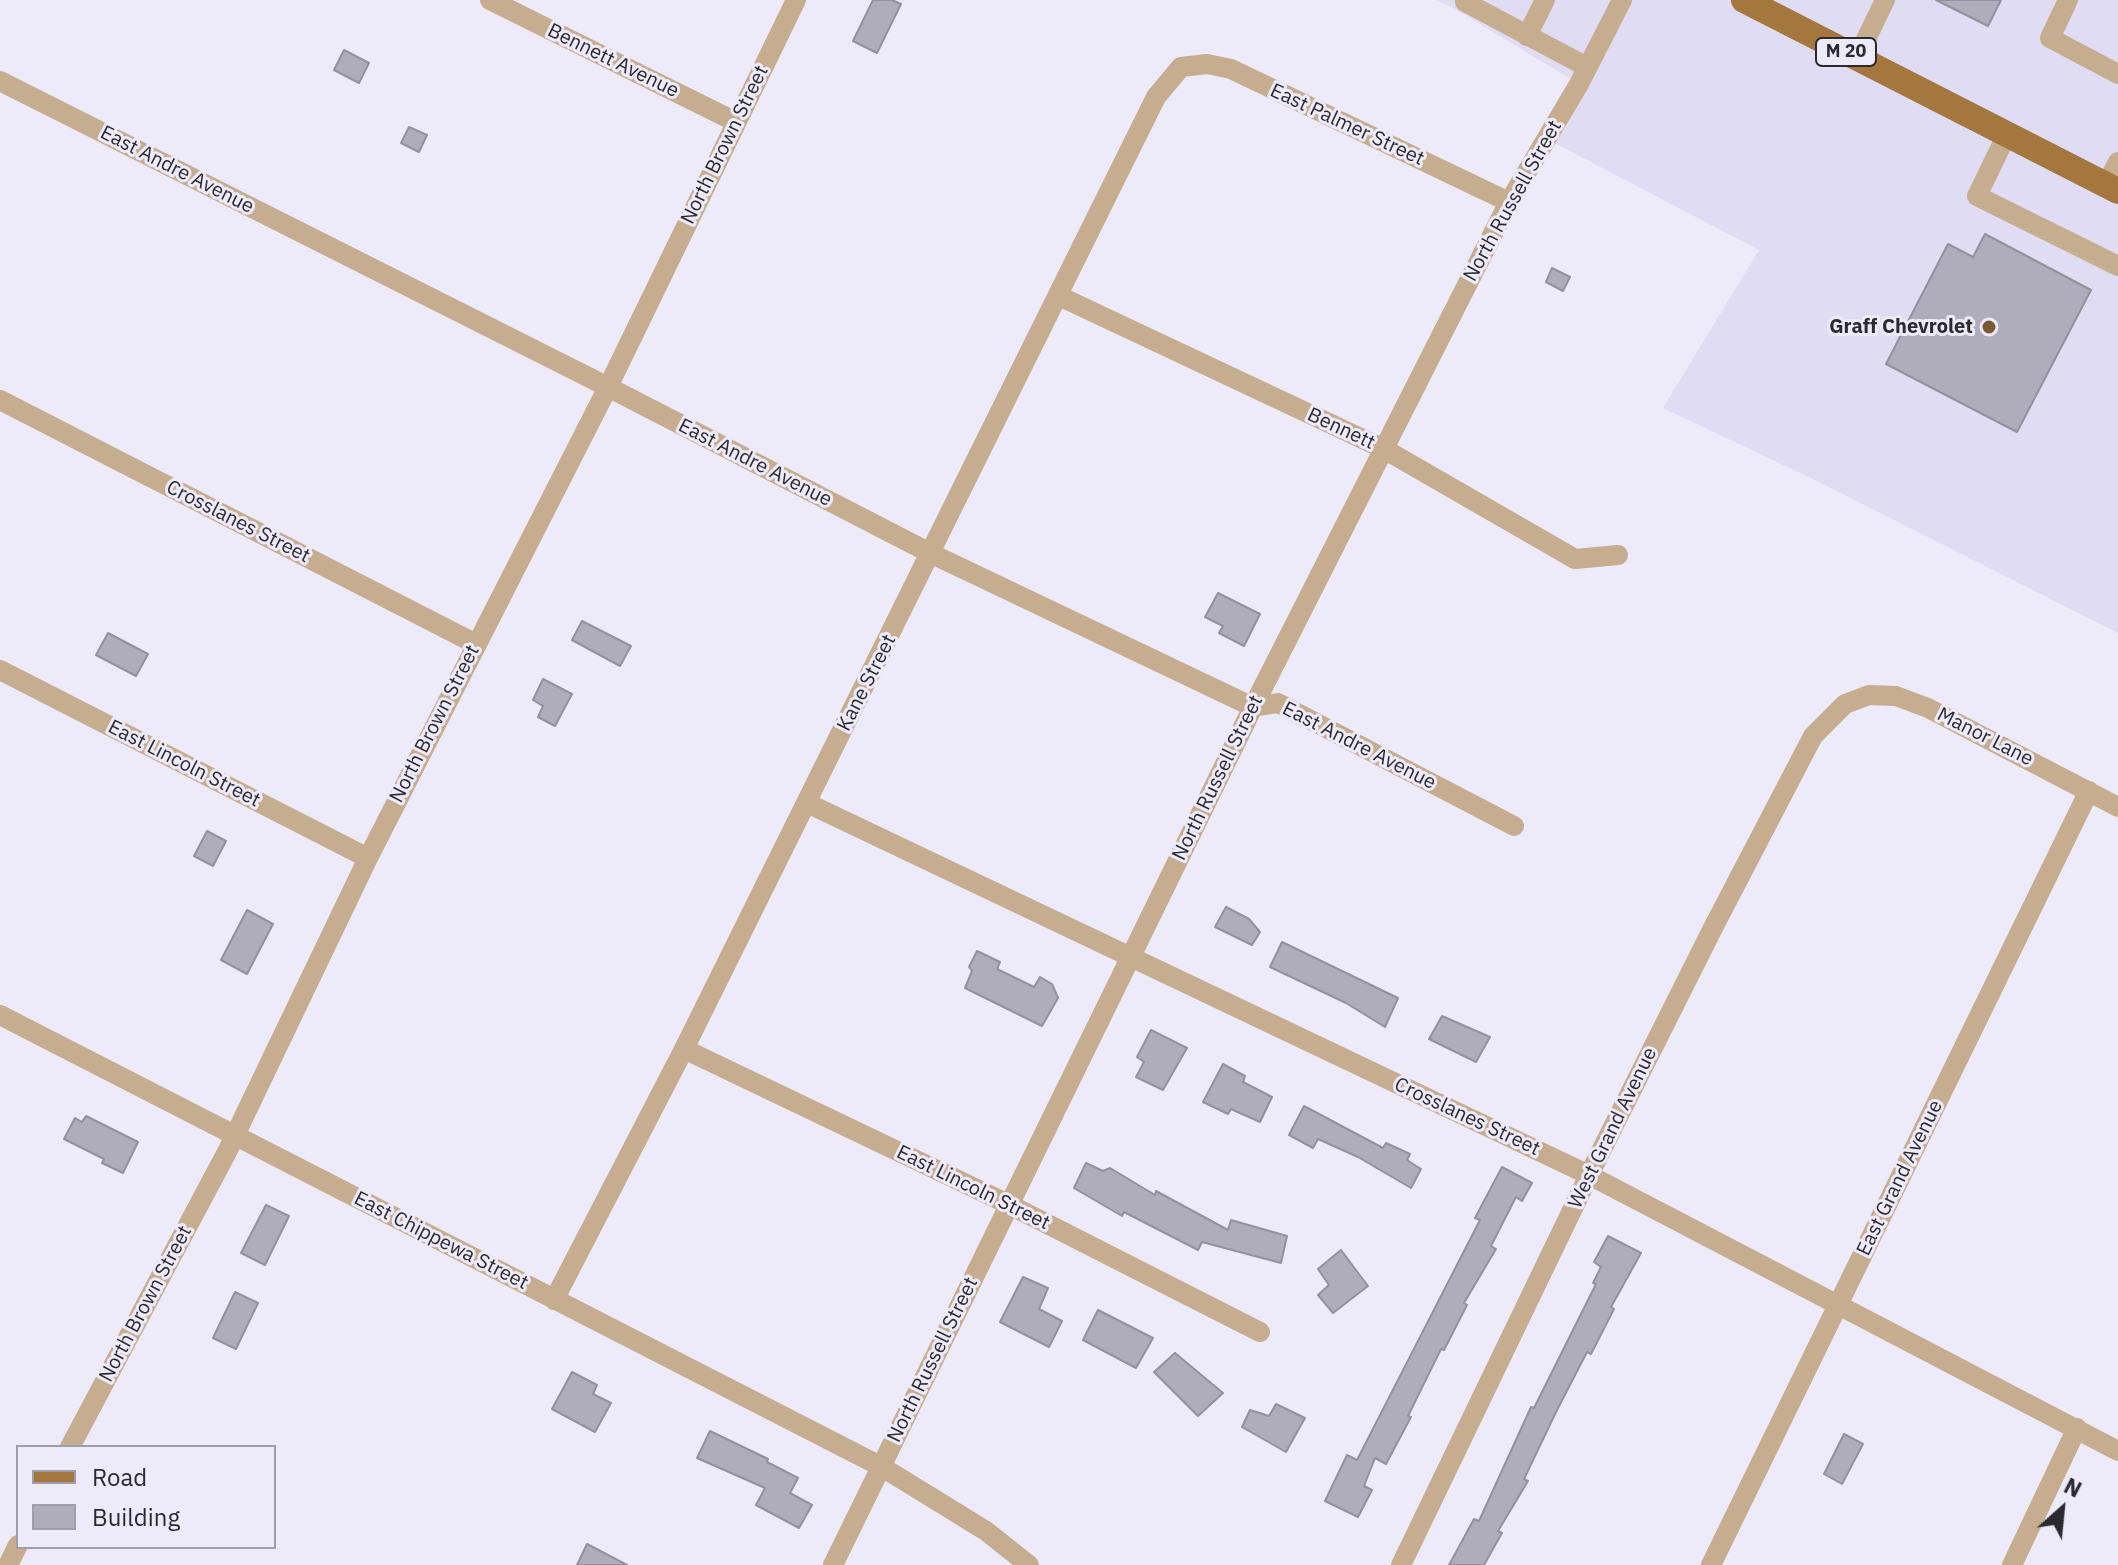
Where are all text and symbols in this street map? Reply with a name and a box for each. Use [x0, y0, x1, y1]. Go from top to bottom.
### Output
street label: Bennett Avenue [543, 19, 683, 103]
road number: M 20 [1816, 38, 1876, 66]
street label: North Brown Street [676, 62, 774, 228]
street label: East Palmer Street [1266, 79, 1428, 171]
street label: North Russell Street [1459, 116, 1567, 286]
street label: East Andre Avenue [96, 121, 258, 219]
place label: Graff Chevrolet [1829, 315, 1973, 339]
marker: Graff Chevrolet [1980, 318, 1998, 336]
street label: Bennett [1303, 403, 1379, 455]
street label: East Andre Avenue [674, 414, 836, 512]
street label: Crosslanes Street [162, 475, 314, 569]
street label: Kane Street [832, 631, 902, 735]
street label: North Brown Street [385, 641, 485, 807]
street label: North Russell Street [1168, 692, 1268, 864]
street label: East Andre Avenue [1278, 697, 1440, 795]
street label: Manor Lane [1933, 703, 2037, 771]
street label: East Lincoln Street [104, 715, 264, 813]
street label: West Grand Avenue [1564, 1044, 1662, 1212]
street label: Crosslanes Street [1390, 1073, 1544, 1161]
street label: East Grand Avenue [1852, 1096, 1948, 1260]
street label: East Lincoln Street [892, 1140, 1054, 1236]
street label: East Chippewa Street [350, 1187, 532, 1295]
street label: North Brown Street [95, 1222, 197, 1386]
street label: North Russell Street [883, 1274, 983, 1446]
legend [16, 1445, 276, 1549]
text: Road [92, 1461, 147, 1493]
north arrow [2022, 1469, 2102, 1549]
text: N [2059, 1471, 2087, 1504]
text: Building [92, 1501, 180, 1533]

